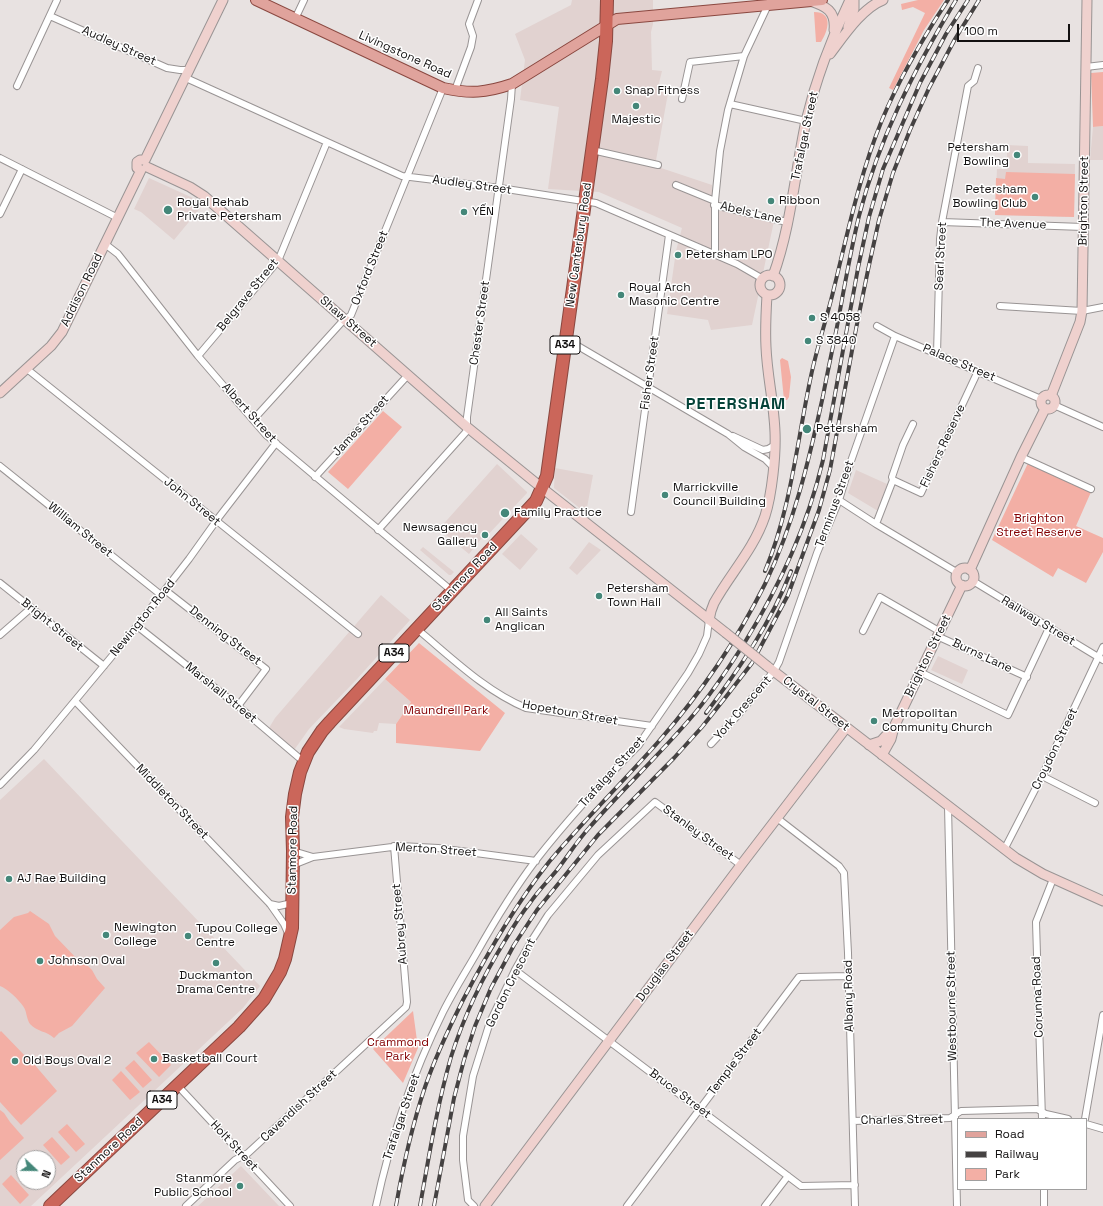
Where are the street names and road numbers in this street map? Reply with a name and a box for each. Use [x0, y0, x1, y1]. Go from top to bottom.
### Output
street label: Audley Street [80, 23, 158, 69]
street label: Livingstone Road [356, 28, 454, 82]
street label: Trafalgar Street [789, 90, 821, 182]
street label: Brighton Street [1076, 156, 1092, 246]
street label: Audley Street [431, 172, 513, 198]
street label: New Canterbury Road [563, 182, 595, 308]
street label: Abels Lane [719, 199, 783, 227]
street label: The Avenue [979, 216, 1047, 232]
street label: Searl Street [932, 221, 950, 291]
street label: Oxford Street [348, 229, 392, 307]
street label: Addison Road [58, 251, 106, 329]
street label: Belgrave Street [214, 256, 282, 334]
street label: Chester Street [467, 280, 493, 366]
street label: Shaw Street [317, 293, 379, 351]
street label: Fisher Street [638, 335, 662, 411]
road number: A34 [550, 336, 580, 354]
street label: Palace Street [920, 341, 998, 385]
street label: Albert Street [219, 380, 279, 446]
street label: James Street [330, 392, 392, 460]
street label: Fishers Reserve [917, 402, 969, 490]
street label: Terminus Street [813, 459, 857, 549]
street label: John Street [161, 475, 223, 529]
street label: William Street [45, 499, 115, 561]
street label: Stanmore Road [429, 540, 501, 614]
street label: Newington Road [107, 576, 179, 660]
street label: Railway Street [998, 593, 1078, 649]
street label: Bright Street [18, 596, 86, 654]
street label: Denning Street [186, 603, 264, 669]
street label: Brighton Street [902, 612, 954, 700]
street label: Burns Lane [950, 636, 1014, 676]
road number: A34 [379, 644, 409, 662]
street label: Marshall Street [182, 660, 260, 726]
street label: York Crescent [711, 673, 775, 743]
street label: Crystal Street [780, 673, 852, 735]
street label: Hopetoun Street [521, 697, 619, 729]
street label: Croydon Street [1029, 706, 1081, 792]
street label: Trafalgar Street [576, 733, 648, 811]
street label: Middleton Street [133, 762, 211, 842]
street label: Stanley Street [660, 802, 736, 864]
street label: Stanmore Road [285, 805, 301, 895]
street label: Merton Street [395, 840, 477, 860]
street label: Aubrey Street [389, 883, 411, 965]
street label: Douglas Street [633, 927, 697, 1005]
street label: Gordon Crescent [483, 936, 539, 1030]
street label: Westbourne Street [944, 951, 960, 1061]
street label: Corunna Road [1029, 956, 1047, 1038]
street label: Albany Road [841, 960, 857, 1032]
street label: Temple Street [705, 1025, 765, 1099]
street label: Bruce Street [646, 1066, 714, 1122]
street label: Cavendish Street [258, 1067, 340, 1145]
street label: Trafalgar Street [380, 1072, 424, 1162]
road number: A34 [147, 1091, 177, 1109]
street label: Charles Street [861, 1112, 943, 1128]
street label: Stanmore Road [72, 1114, 146, 1186]
street label: Holt Street [207, 1118, 261, 1174]

